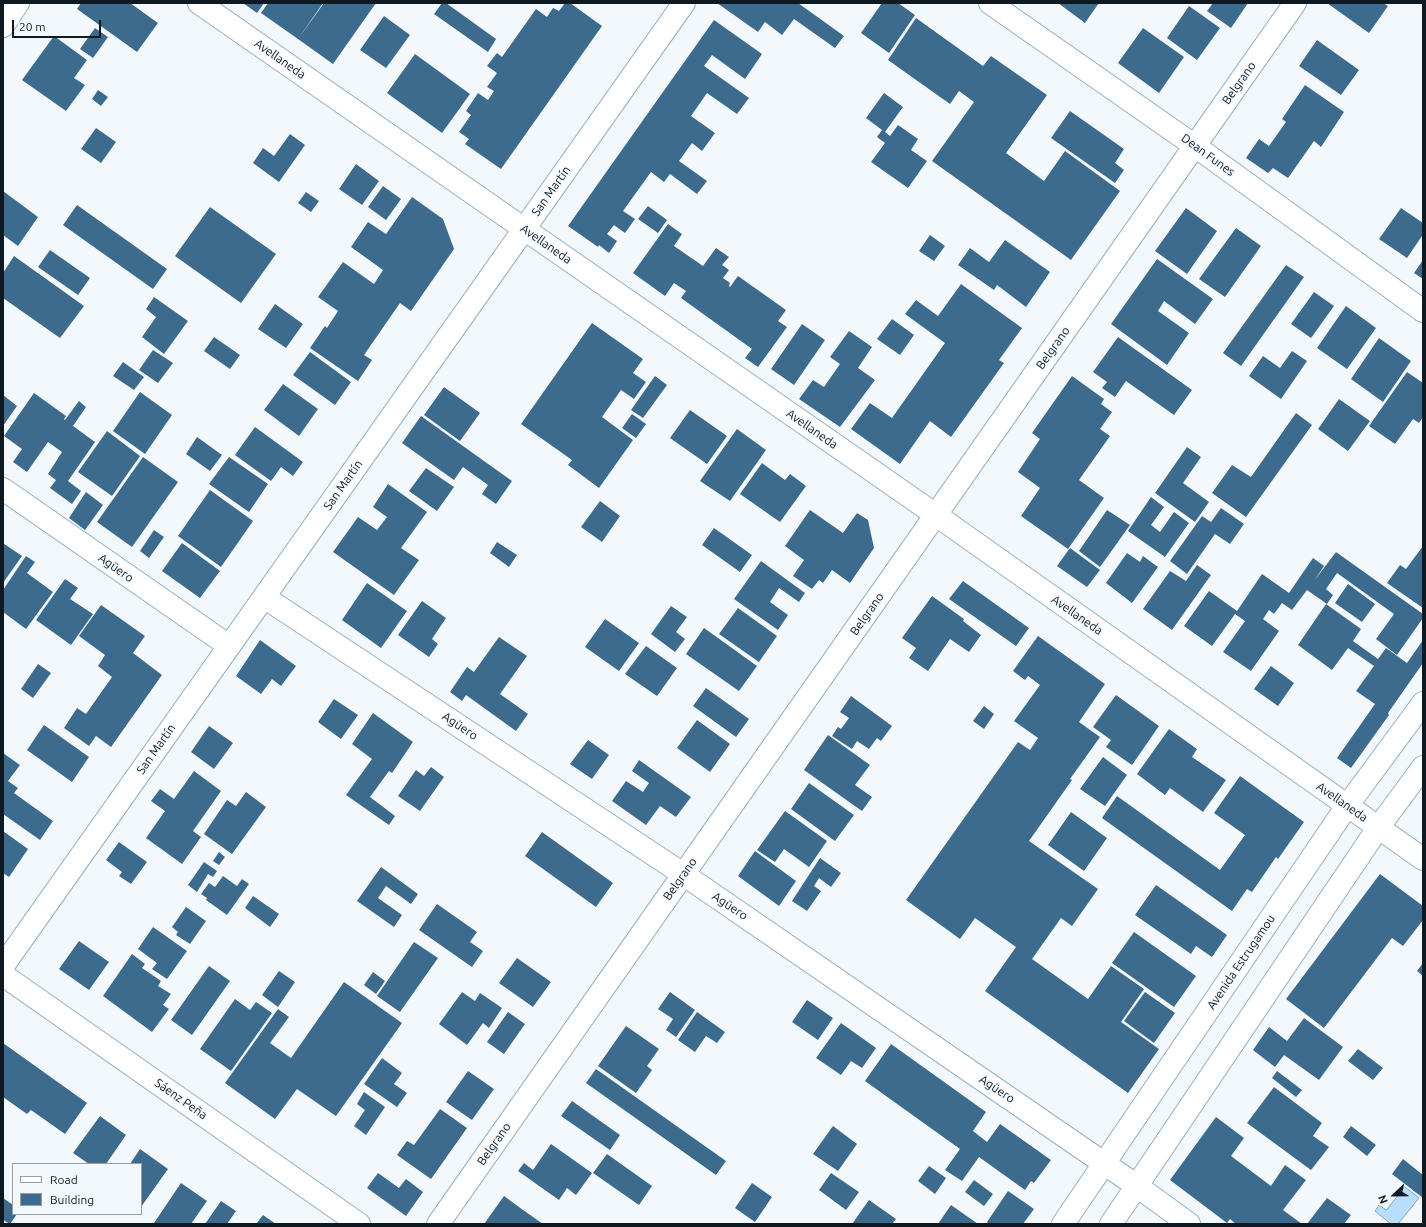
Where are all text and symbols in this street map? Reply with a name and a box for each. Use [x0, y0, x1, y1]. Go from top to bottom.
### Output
scale bar [14, 12, 103, 38]
text: 20 m [19, 20, 46, 33]
street label: Avellaneda [252, 36, 308, 82]
street label: Belgrano [1219, 59, 1259, 107]
street label: Dean Funes [1178, 131, 1238, 179]
street label: San Martín [529, 163, 573, 219]
street label: Avellaneda [518, 221, 574, 267]
street label: Belgrano [1033, 324, 1073, 372]
street label: Avellaneda [784, 406, 840, 452]
street label: San Martín [321, 457, 365, 513]
street label: Agüero [96, 551, 136, 585]
street label: Belgrano [847, 590, 887, 638]
street label: Avellaneda [1049, 592, 1105, 638]
street label: Agüero [440, 709, 480, 743]
street label: San Martín [134, 721, 178, 777]
street label: Avellaneda [1314, 779, 1370, 825]
street label: Belgrano [660, 855, 700, 903]
street label: Agüero [710, 889, 750, 923]
street label: Avenida Estrugamou [1204, 912, 1278, 1012]
street label: Agüero [977, 1072, 1017, 1106]
street label: Sáenz Peña [152, 1076, 210, 1122]
street label: Belgrano [474, 1120, 514, 1168]
legend [12, 1163, 142, 1215]
text: Road [50, 1173, 78, 1186]
north arrow [1374, 1175, 1414, 1215]
text: Building [50, 1193, 94, 1206]
text: N [1376, 1193, 1390, 1206]

